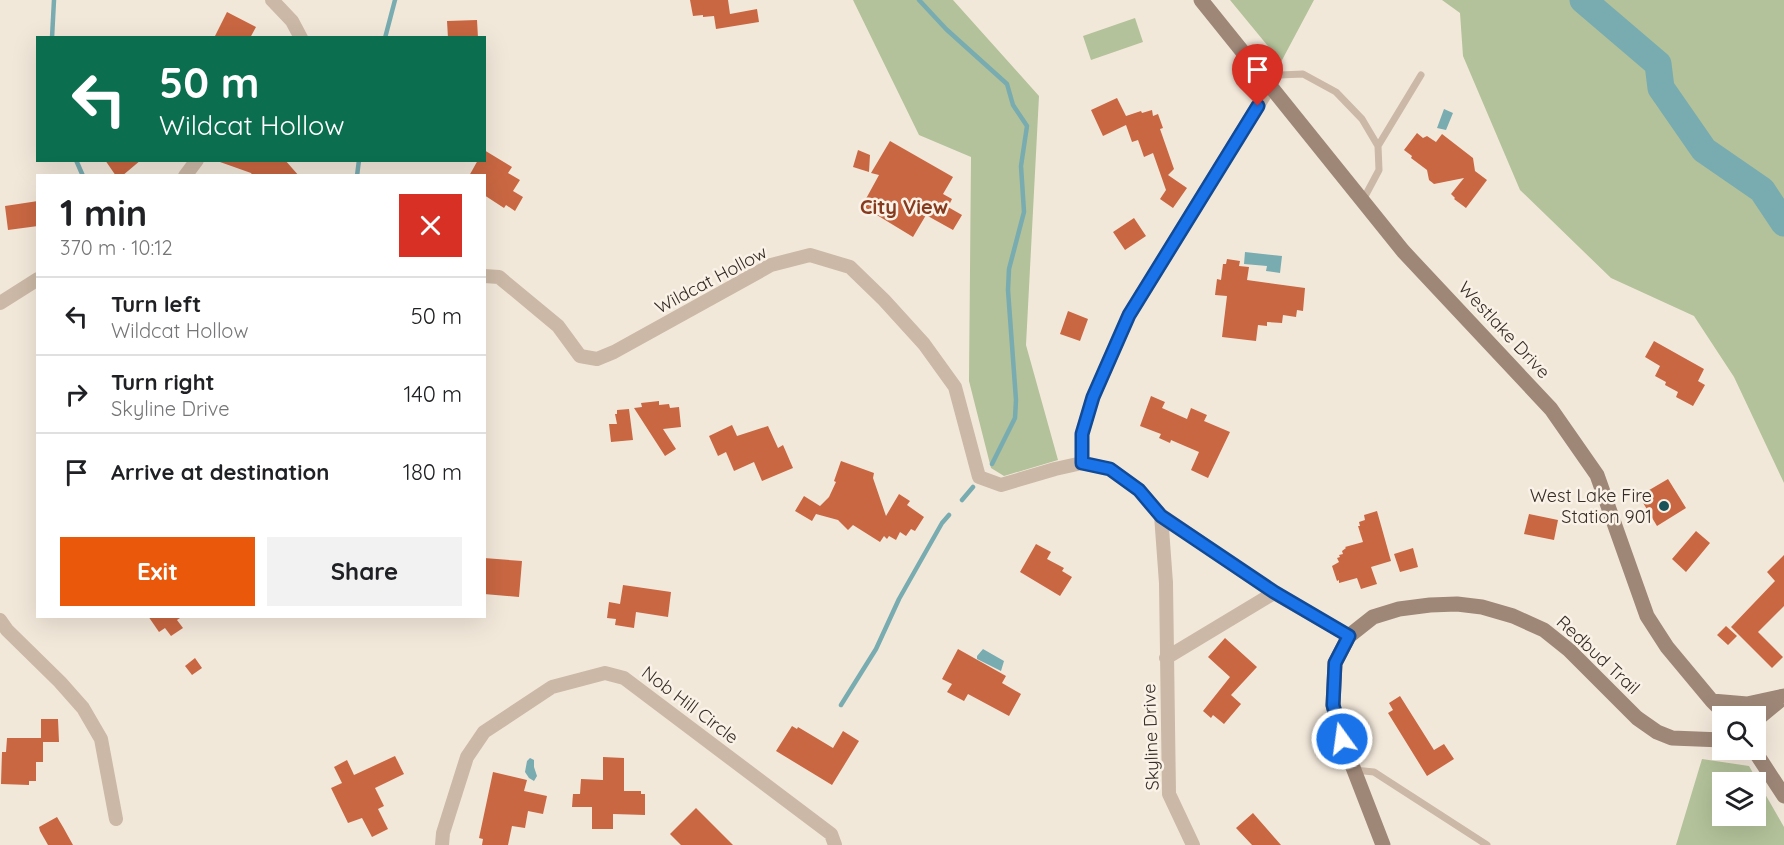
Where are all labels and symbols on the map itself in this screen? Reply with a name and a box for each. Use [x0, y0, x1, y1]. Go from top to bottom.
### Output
pin [1232, 44, 1283, 106]
district label: City View [860, 194, 948, 219]
street label: Wildcat Hollow [651, 240, 771, 319]
street label: Westlake Drive [1453, 276, 1555, 383]
place label: West Lake Fire Station 901 [1530, 484, 1652, 528]
marker: West Lake Fire Station 901 [1657, 499, 1671, 513]
street label: Redbud Trail [1552, 610, 1645, 699]
street label: Nob Hill Circle [637, 661, 743, 749]
street label: Skyline Drive [1137, 683, 1164, 791]
position arrow [1310, 707, 1374, 771]

